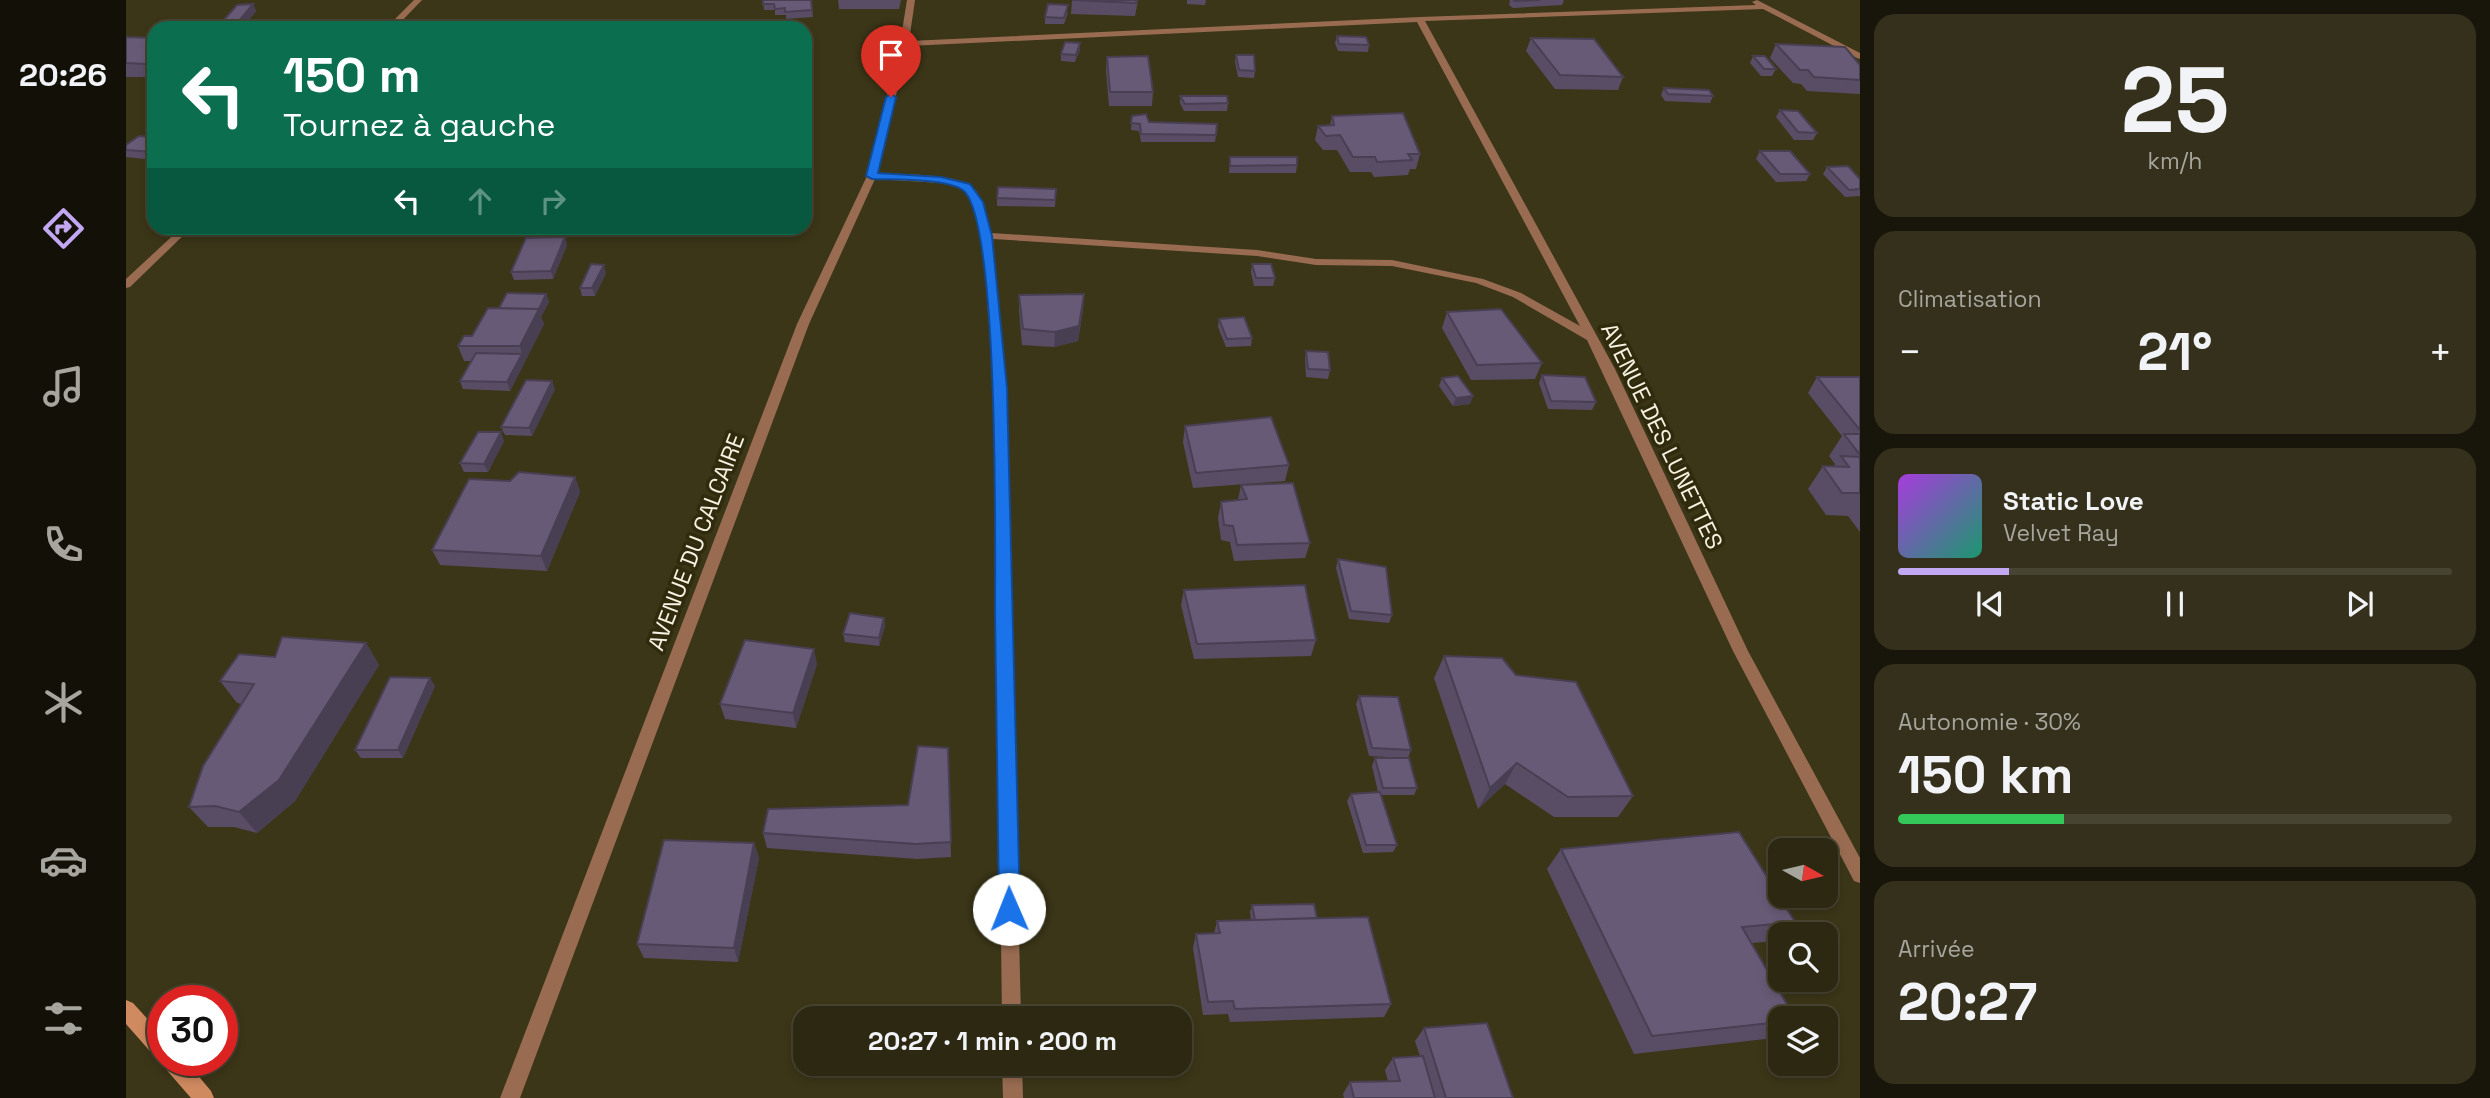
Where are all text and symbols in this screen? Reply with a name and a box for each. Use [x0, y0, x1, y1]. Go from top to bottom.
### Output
pin [861, 25, 921, 97]
icon: arrive [872, 36, 910, 74]
text: 25 [2121, 42, 2229, 159]
text: 150 m [283, 44, 421, 106]
icon: left [168, 49, 259, 140]
text: 20:26 [19, 55, 107, 95]
text: Tournez à gauche [283, 105, 555, 145]
text: km/h [2148, 146, 2202, 176]
icon: left [388, 182, 426, 220]
icon: ahead [461, 182, 499, 220]
icon: right [534, 182, 572, 220]
icon: directions [39, 204, 88, 253]
text: Climatisation [1898, 284, 2042, 314]
street label: AVENUE DES LUNETTES [1594, 318, 1730, 554]
text: 21° [2138, 319, 2212, 385]
text: − [1898, 328, 1922, 376]
text: + [2428, 328, 2452, 376]
icon: music [39, 362, 88, 411]
street label: AVENUE DU CALCAIRE [641, 429, 751, 655]
text: Static Love [2003, 484, 2144, 518]
text: Velvet Ray [2003, 518, 2119, 548]
icon: phone [39, 520, 88, 569]
icon: previous [1971, 585, 2009, 623]
icon: pause [2156, 585, 2194, 623]
icon: next [2341, 585, 2379, 623]
icon: climate [39, 678, 88, 727]
text: Autonomie · 30% [1898, 707, 2081, 737]
text: 150 km [1898, 742, 2073, 808]
icon: car [39, 836, 88, 885]
north arrow [1768, 838, 1838, 908]
map controls [1768, 838, 1838, 1076]
position arrow [972, 872, 1046, 946]
button: search [1768, 922, 1838, 992]
text: Arrivée [1898, 934, 1975, 964]
text: 20:27 [1898, 969, 2037, 1035]
speed limit sign: 30 [147, 985, 238, 1076]
icon: filters [39, 994, 88, 1043]
button: layers [1768, 1006, 1838, 1076]
text: 20:27 · 1 min · 200 m [868, 1024, 1117, 1058]

